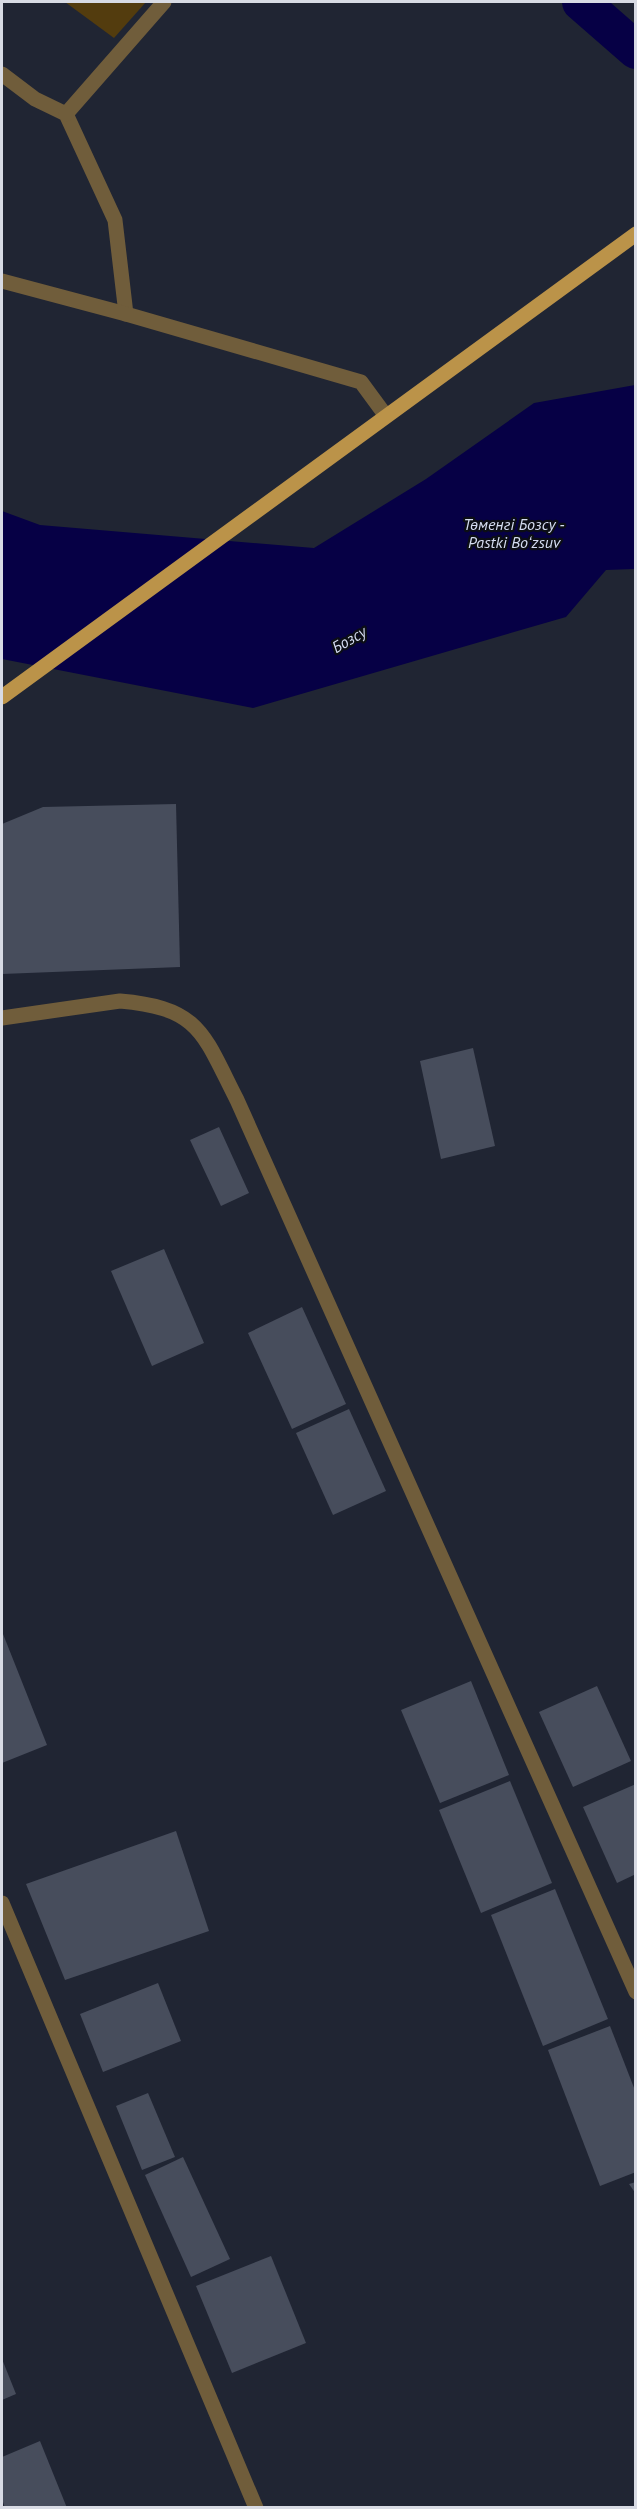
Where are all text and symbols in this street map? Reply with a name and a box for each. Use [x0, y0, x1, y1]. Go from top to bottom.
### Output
water label: Төменгі Бозсу - Pastki Boʻzsuv [463, 514, 565, 552]
water label: Бозсу [328, 621, 371, 657]

